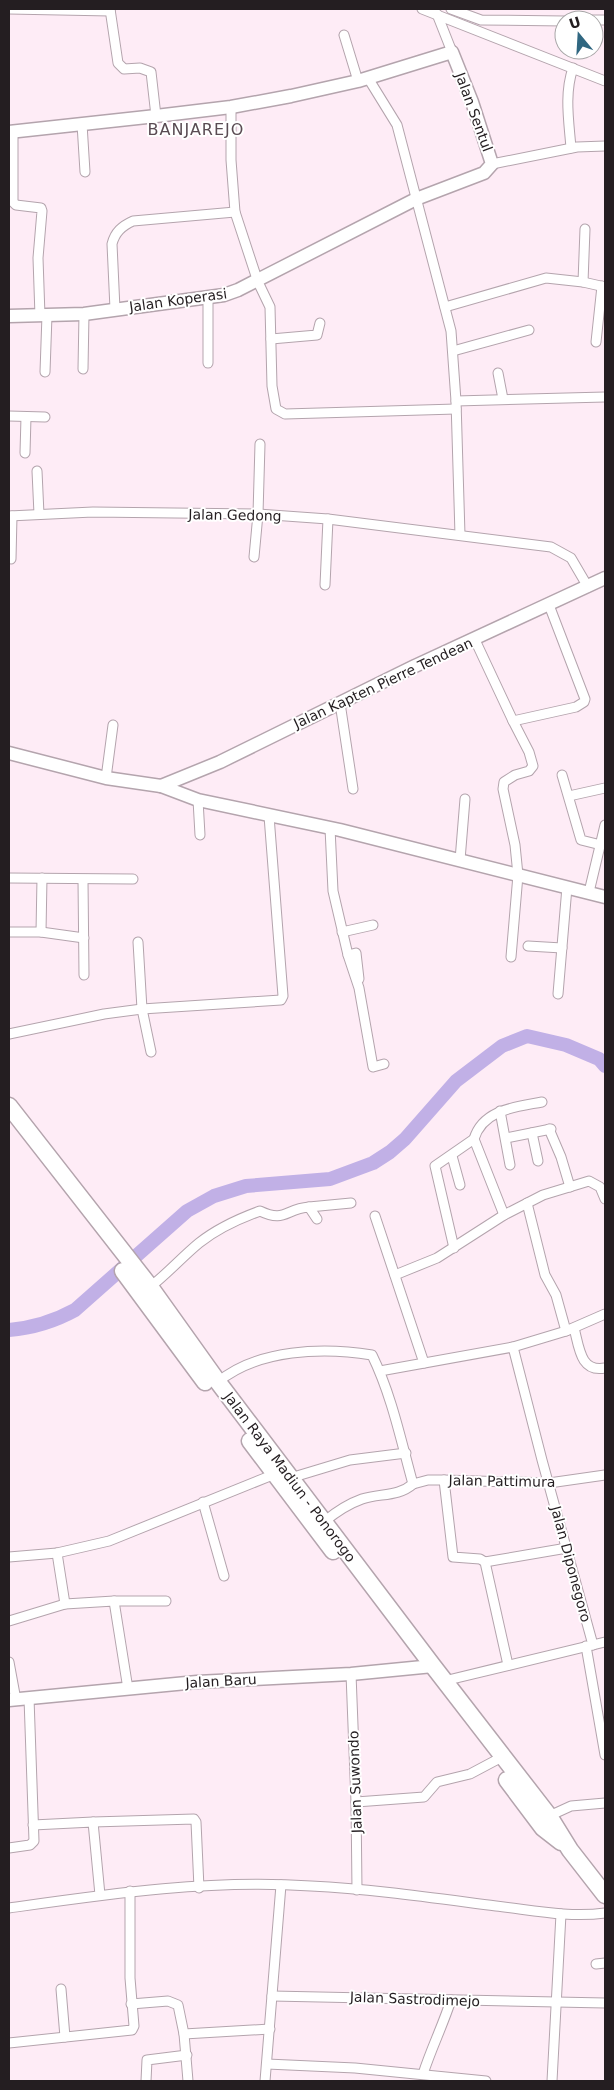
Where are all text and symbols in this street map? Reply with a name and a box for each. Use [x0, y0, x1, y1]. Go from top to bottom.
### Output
north arrow [554, 10, 604, 60]
text: U [567, 13, 583, 32]
street label: Jalan Sentul [452, 69, 496, 154]
district label: BANJAREJO [148, 120, 244, 139]
street label: Jalan Koperasi [127, 285, 228, 315]
street label: Jalan Gedong [187, 506, 282, 524]
street label: Jalan Kapten Pierre Tendean [290, 634, 475, 732]
street label: Jalan Raya Madiun - Ponorogo [220, 1388, 359, 1565]
street label: Jalan Pattimura [448, 1472, 555, 1490]
street label: Jalan Diponegoro [548, 1503, 594, 1624]
street label: Jalan Baru [184, 1671, 257, 1691]
street label: Jalan Suwondo [345, 1730, 365, 1835]
street label: Jalan Sastrodimejo [349, 1989, 480, 2009]

